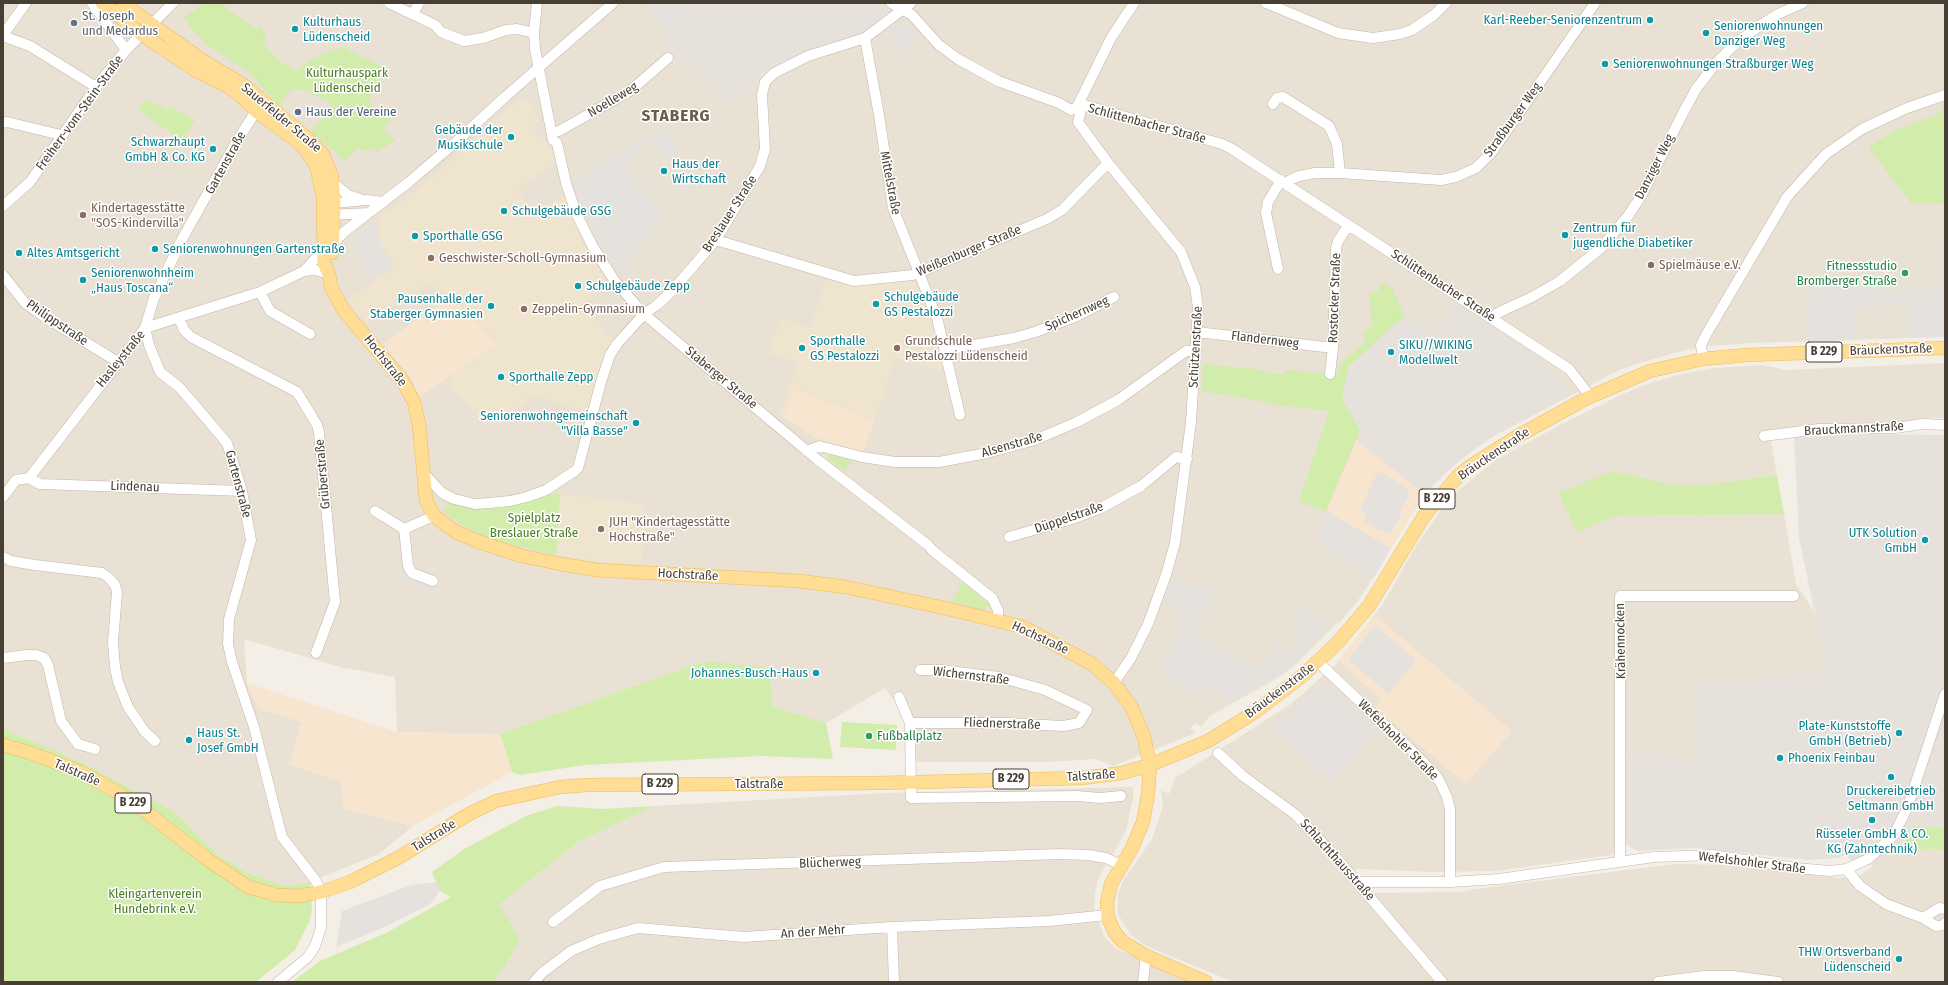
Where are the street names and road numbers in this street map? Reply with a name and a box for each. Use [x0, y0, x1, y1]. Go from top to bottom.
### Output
street label: Freiherr-vom-Stein-Straße [33, 52, 127, 174]
street label: Noelleweg [585, 79, 641, 121]
street label: Sauerfelder Straße [238, 80, 324, 156]
street label: Straßburger Weg [1481, 80, 1545, 160]
street label: Schlittenbacher Straße [1086, 101, 1208, 147]
street label: Gartenstraße [202, 129, 250, 197]
street label: Danziger Weg [1632, 132, 1678, 202]
street label: Mittelstraße [876, 150, 904, 216]
street label: Breslauer Straße [699, 173, 761, 255]
street label: Weißenburger Straße [914, 222, 1024, 280]
street label: Schlittenbacher Straße [1388, 246, 1498, 326]
street label: Rostocker Straße [1326, 253, 1344, 343]
street label: Spichernweg [1043, 293, 1111, 335]
street label: Philippstraße [23, 297, 91, 349]
street label: Schützenstraße [1186, 306, 1206, 388]
street label: Hasleystraße [93, 327, 149, 391]
street label: Flandernweg [1230, 328, 1300, 352]
street label: Hochstraße [360, 332, 410, 390]
street label: Bräuckenstraße [1849, 341, 1933, 359]
road number: B 229 [1806, 342, 1842, 362]
street label: Staberger Straße [682, 343, 760, 413]
street label: Brauckmannstraße [1804, 419, 1904, 439]
street label: Bräuckenstraße [1455, 424, 1533, 484]
street label: Alsenstraße [980, 429, 1044, 461]
street label: Grüberstraße [312, 438, 334, 510]
street label: Gartenstraße [221, 448, 255, 520]
street label: Lindenau [110, 478, 160, 496]
road number: B 229 [1419, 489, 1455, 509]
street label: Düppelstraße [1033, 499, 1105, 537]
street label: Hochstraße [657, 566, 719, 584]
street label: Krähennocken [1613, 603, 1629, 679]
street label: Hochstraße [1009, 618, 1071, 658]
street label: Bräuckenstraße [1242, 660, 1318, 722]
street label: Wichernstraße [932, 664, 1010, 688]
street label: Wefelshohler Straße [1354, 696, 1442, 784]
street label: Fliednerstraße [963, 715, 1041, 733]
street label: Talstraße [52, 756, 102, 790]
street label: Talstraße [1066, 767, 1116, 785]
road number: B 229 [993, 769, 1029, 789]
road number: B 229 [642, 774, 678, 794]
street label: Talstraße [735, 776, 783, 792]
road number: B 229 [115, 793, 151, 813]
street label: Talstraße [409, 816, 459, 856]
street label: Schlachthausstraße [1296, 816, 1378, 904]
street label: Wefelshohler Straße [1698, 849, 1806, 877]
street label: Blücherweg [799, 854, 861, 872]
street label: An der Mehr [780, 922, 846, 942]

